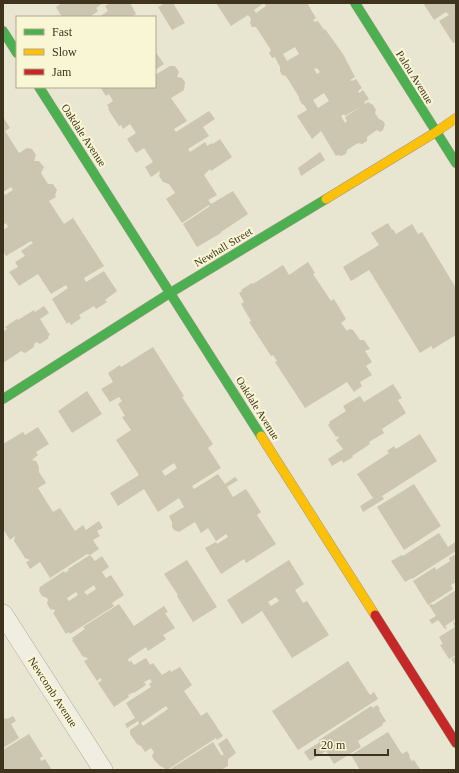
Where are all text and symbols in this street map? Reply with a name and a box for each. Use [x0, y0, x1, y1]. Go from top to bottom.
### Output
legend [16, 16, 156, 88]
text: Fast [52, 25, 73, 39]
text: Slow [52, 45, 77, 59]
street label: Palou Avenue [394, 48, 436, 106]
text: Jam [52, 65, 72, 79]
street label: Oakdale Avenue [59, 101, 109, 169]
street label: Newhall Street [192, 225, 254, 269]
street label: Oakdale Avenue [234, 374, 282, 442]
street label: Newcomb Avenue [26, 655, 80, 729]
scale bar [315, 731, 388, 757]
text: 20 m [321, 738, 346, 752]

